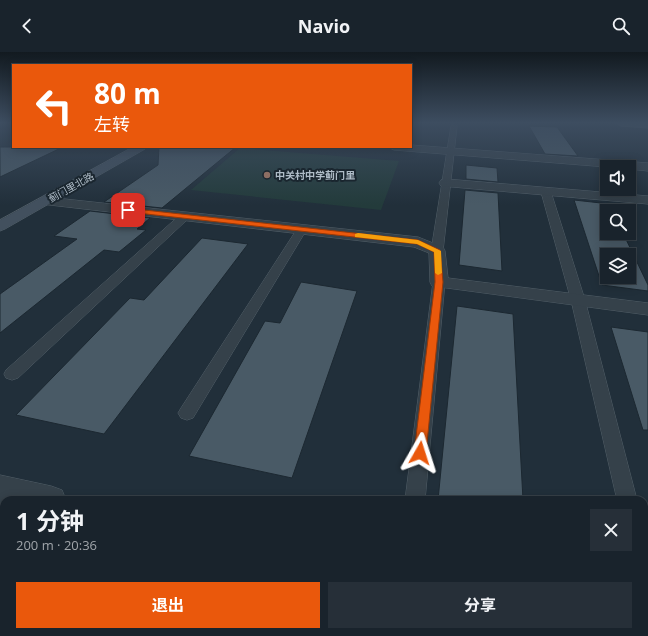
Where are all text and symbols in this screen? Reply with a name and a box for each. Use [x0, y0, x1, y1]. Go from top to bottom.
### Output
text: Navio [298, 14, 350, 38]
icon: back [16, 15, 38, 37]
icon: search [610, 15, 632, 37]
text: 80 m [94, 74, 161, 112]
icon: left [28, 80, 80, 132]
text: 左转 [94, 112, 130, 136]
map controls [600, 160, 636, 284]
button: sound [600, 160, 636, 196]
place label: 中关村中学蓟门里 [275, 168, 355, 182]
street label: 蓟门里北路 [46, 169, 96, 205]
marker: 中关村中学蓟门里 [262, 170, 272, 180]
pin [111, 193, 145, 227]
icon: arrive [117, 199, 139, 221]
button: search [600, 204, 636, 240]
button: layers [600, 248, 636, 284]
position arrow [399, 432, 441, 474]
text: 1 分钟 [16, 504, 84, 537]
button: close [590, 509, 632, 551]
text: 200 m · 20:36 [16, 536, 97, 554]
button: 退出 [16, 582, 320, 628]
button: 分享 [328, 582, 632, 628]

